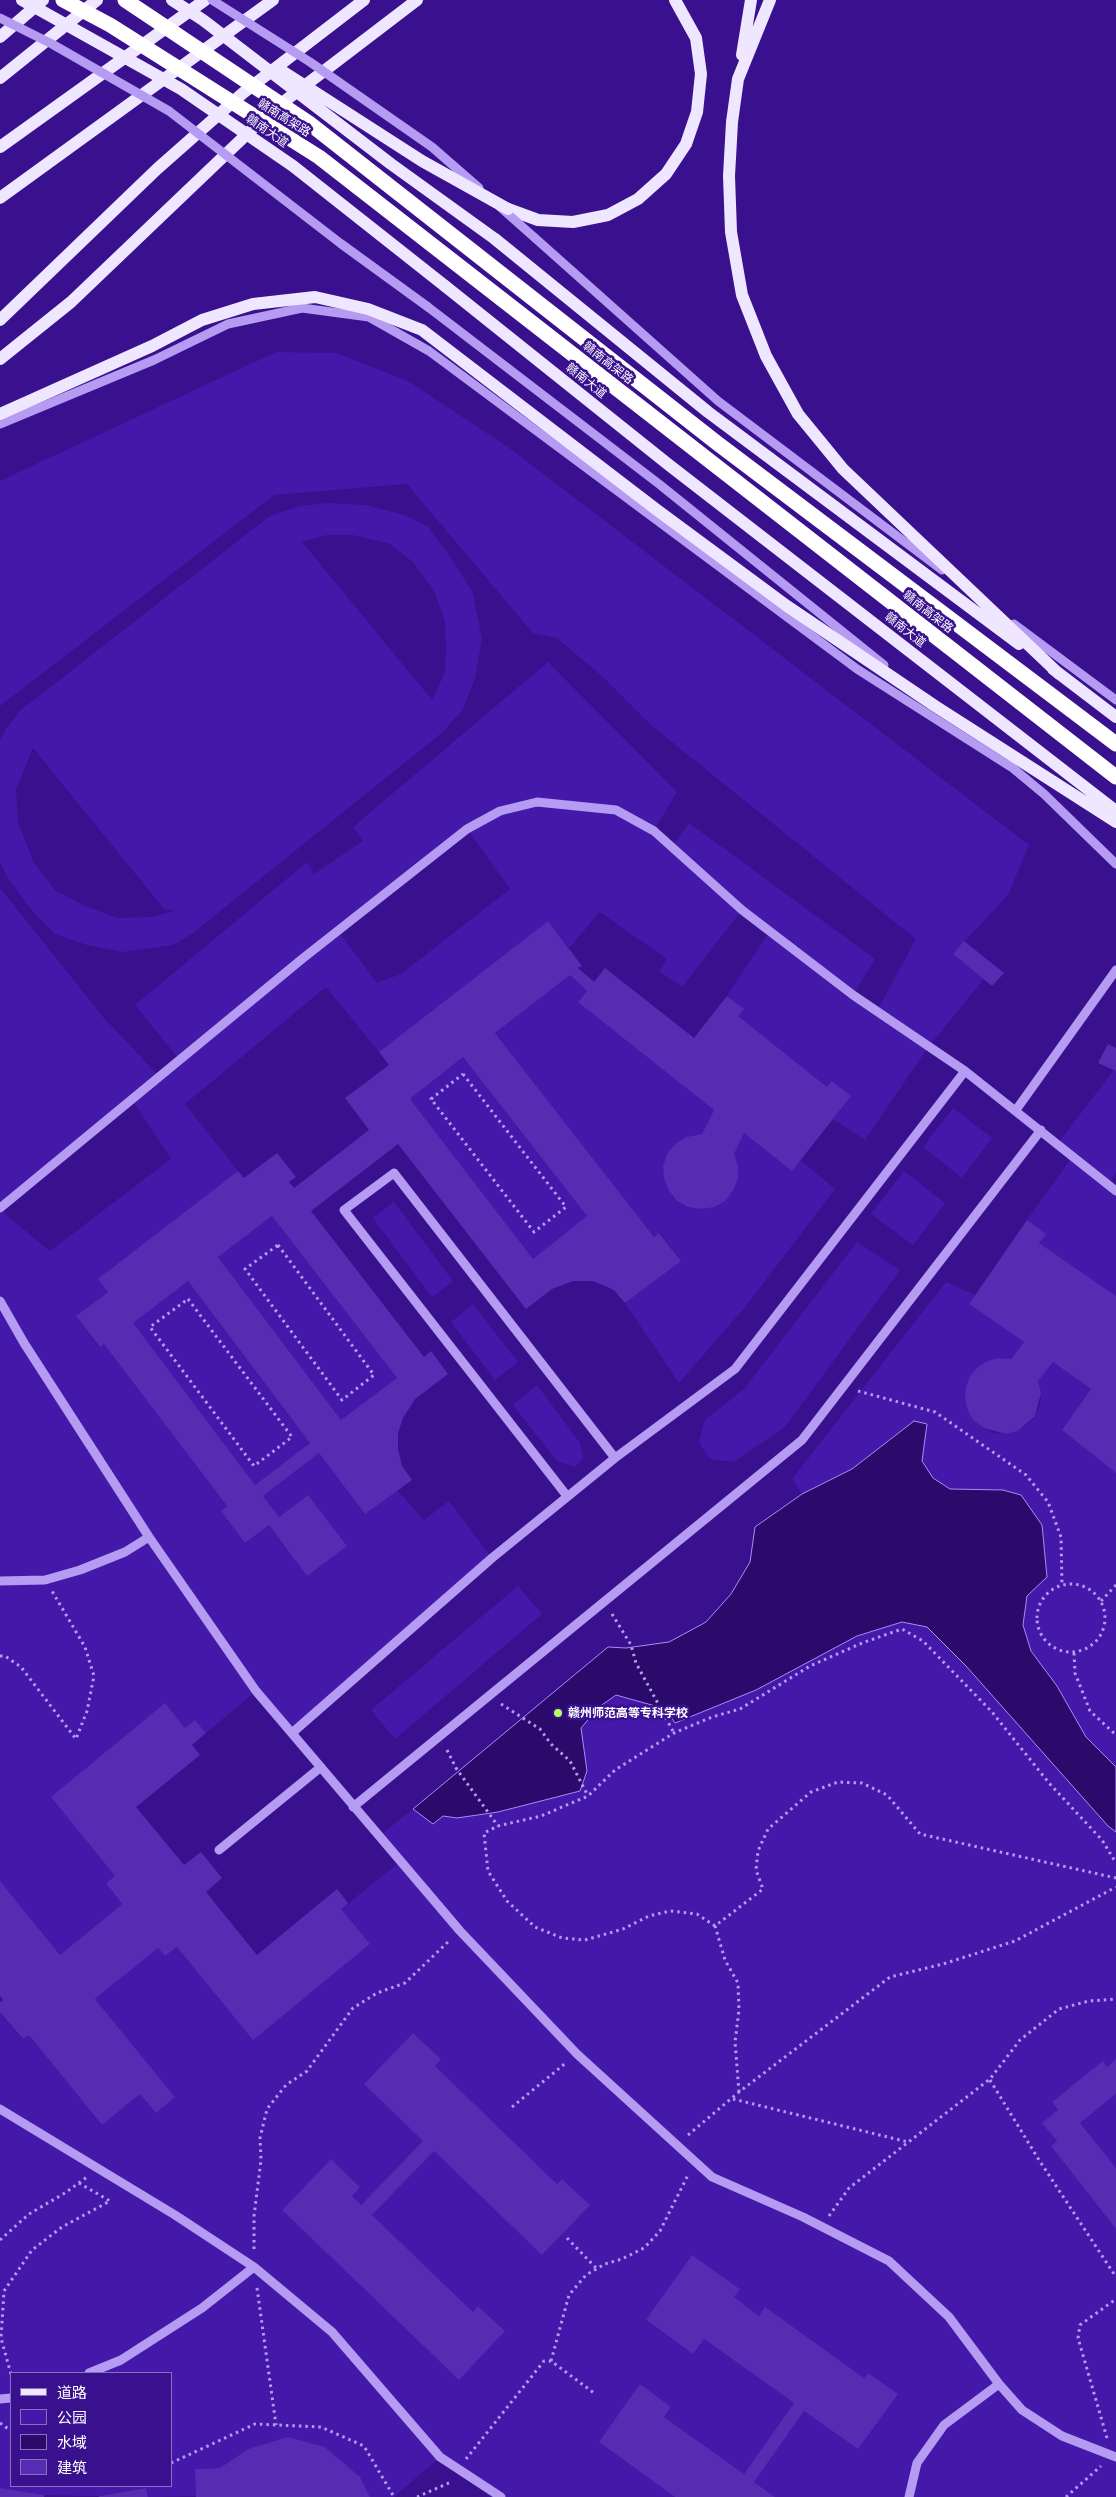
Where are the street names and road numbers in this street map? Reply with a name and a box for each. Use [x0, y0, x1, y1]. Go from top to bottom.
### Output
street label: 赣南高架路 [255, 96, 313, 140]
street label: 赣南大道 [243, 111, 291, 151]
street label: 赣南高架路 [580, 339, 636, 387]
street label: 赣南大道 [563, 360, 609, 402]
street label: 赣南高架路 [900, 588, 956, 636]
street label: 赣南大道 [882, 610, 928, 650]

